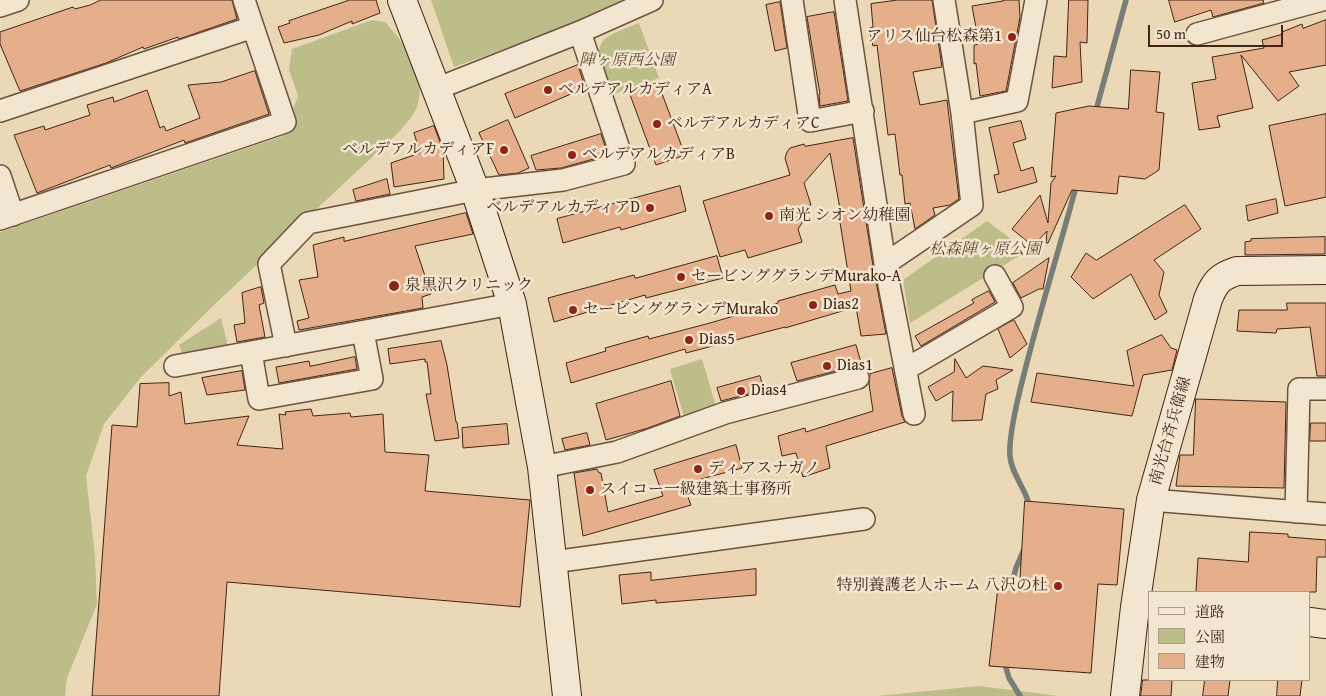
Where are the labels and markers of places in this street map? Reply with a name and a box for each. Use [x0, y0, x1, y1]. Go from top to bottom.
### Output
place label: アリス仙台松森第1 [866, 27, 1002, 47]
marker: アリス仙台松森第1 [1006, 31, 1018, 43]
place label: ベルデアルカディアA [558, 80, 712, 100]
marker: ベルデアルカディアA [542, 84, 554, 96]
place label: ベルデアルカディアC [667, 114, 820, 134]
marker: ベルデアルカディアC [651, 118, 663, 130]
place label: ベルデアルカディアF [342, 140, 494, 160]
marker: ベルデアルカディアF [498, 144, 510, 156]
place label: ベルデアルカディアB [582, 145, 735, 165]
marker: ベルデアルカディアB [566, 149, 578, 161]
place label: ベルデアルカディアD [486, 198, 640, 218]
marker: ベルデアルカディアD [644, 202, 656, 214]
place label: 南光 シオン幼稚園 [779, 206, 911, 226]
marker: 南光 シオン幼稚園 [763, 210, 775, 222]
place label: セービンググランデMurako-A [691, 267, 901, 287]
marker: セービンググランデMurako-A [675, 271, 687, 283]
place label: 泉黒沢クリニック [405, 276, 533, 296]
marker: 泉黒沢クリニック [387, 279, 401, 293]
place label: Dias2 [823, 295, 859, 315]
marker: Dias2 [807, 299, 819, 311]
place label: セービンググランデMurako [583, 300, 778, 320]
marker: セービンググランデMurako [567, 304, 579, 316]
place label: Dias5 [699, 330, 735, 350]
marker: Dias5 [683, 334, 695, 346]
place label: Dias1 [837, 356, 873, 376]
marker: Dias1 [821, 360, 833, 372]
place label: Dias4 [751, 381, 787, 401]
marker: Dias4 [735, 385, 747, 397]
place label: ディアスナガノ [708, 459, 820, 479]
marker: ディアスナガノ [692, 463, 704, 475]
place label: スイコー一級建築士事務所 [600, 480, 792, 500]
marker: スイコー一級建築士事務所 [584, 484, 596, 496]
place label: 特別養護老人ホーム 八沢の杜 [836, 576, 1048, 596]
marker: 特別養護老人ホーム 八沢の杜 [1052, 580, 1064, 592]

